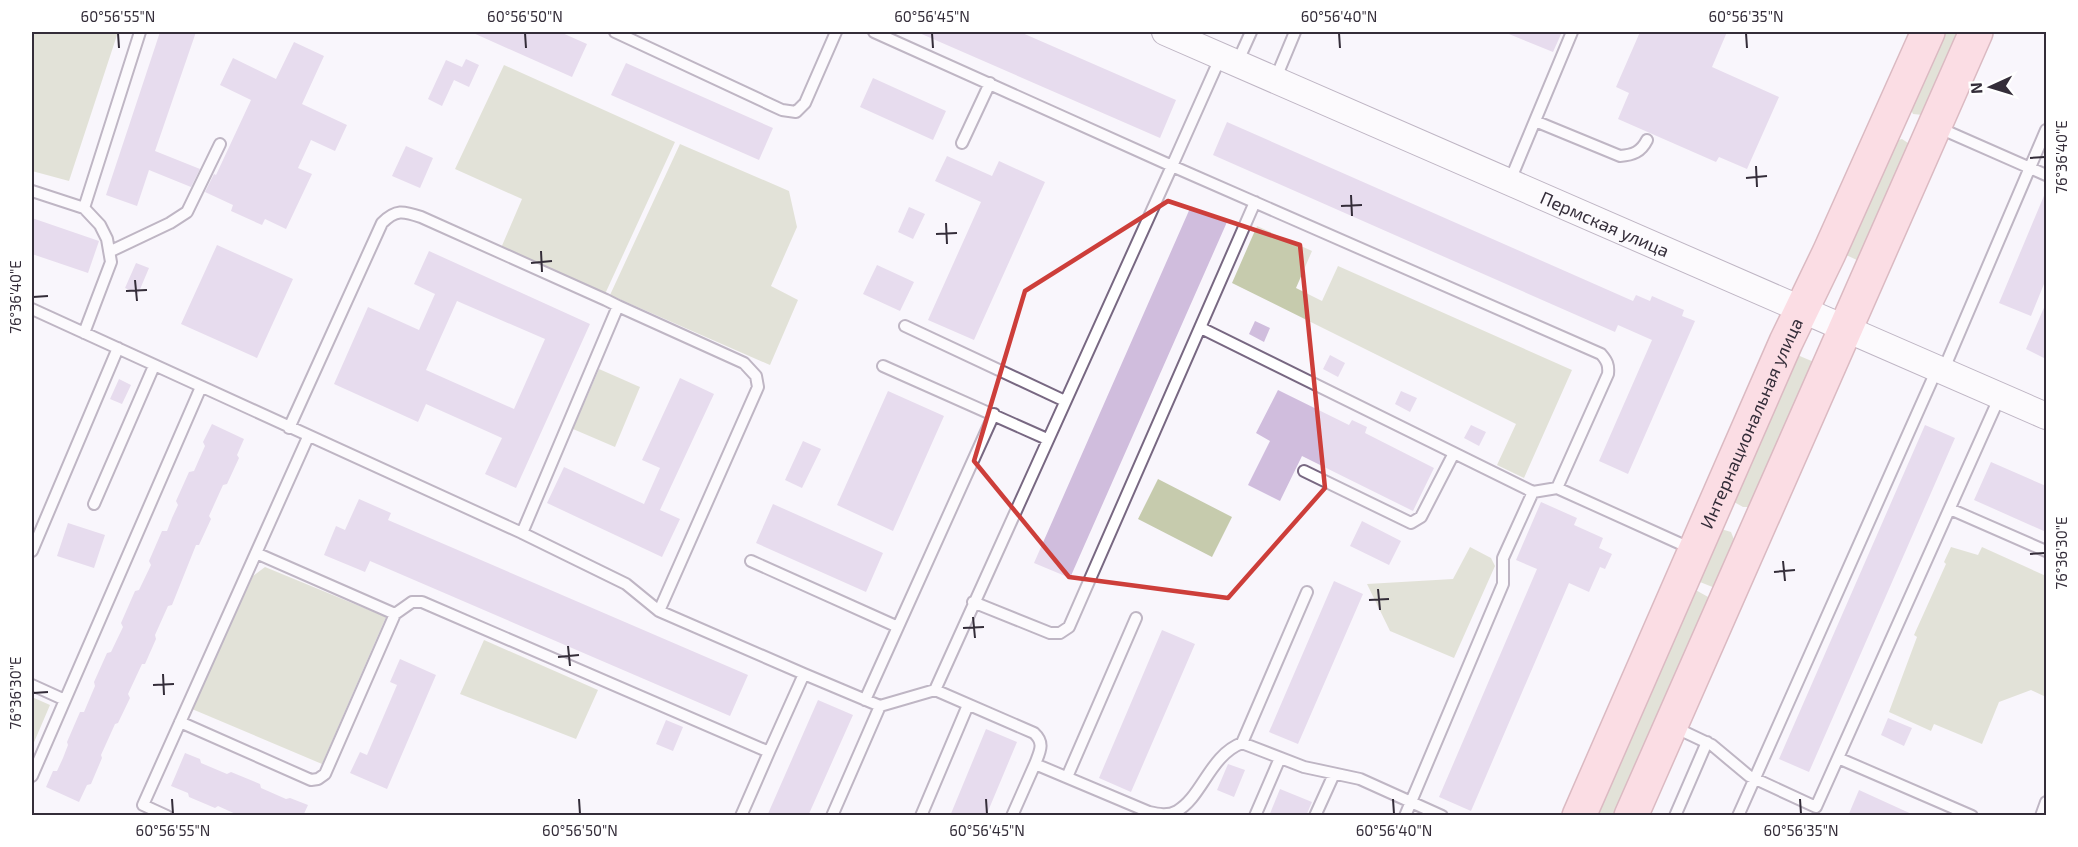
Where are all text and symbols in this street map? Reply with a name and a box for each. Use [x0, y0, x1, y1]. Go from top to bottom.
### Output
text: 60°56'55"N [81, 7, 155, 25]
text: 60°56'50"N [487, 7, 563, 25]
text: 60°56'45"N [894, 7, 970, 25]
text: 60°56'40"N [1301, 7, 1377, 25]
text: 60°56'35"N [1708, 7, 1784, 25]
north arrow [1961, 57, 2021, 117]
text: N [1966, 82, 1985, 95]
text: 76°36'40"E [2052, 120, 2070, 194]
street label: Пермская улица [1537, 186, 1673, 261]
text: 76°36'40"E [6, 260, 24, 334]
street label: Интернациональная улица [1695, 314, 1807, 532]
text: 76°36'30"E [2052, 517, 2070, 589]
text: 76°36'30"E [6, 657, 24, 729]
text: 60°56'55"N [136, 821, 210, 839]
text: 60°56'50"N [542, 821, 618, 839]
text: 60°56'45"N [949, 821, 1025, 839]
text: 60°56'40"N [1356, 821, 1432, 839]
text: 60°56'35"N [1763, 821, 1839, 839]

